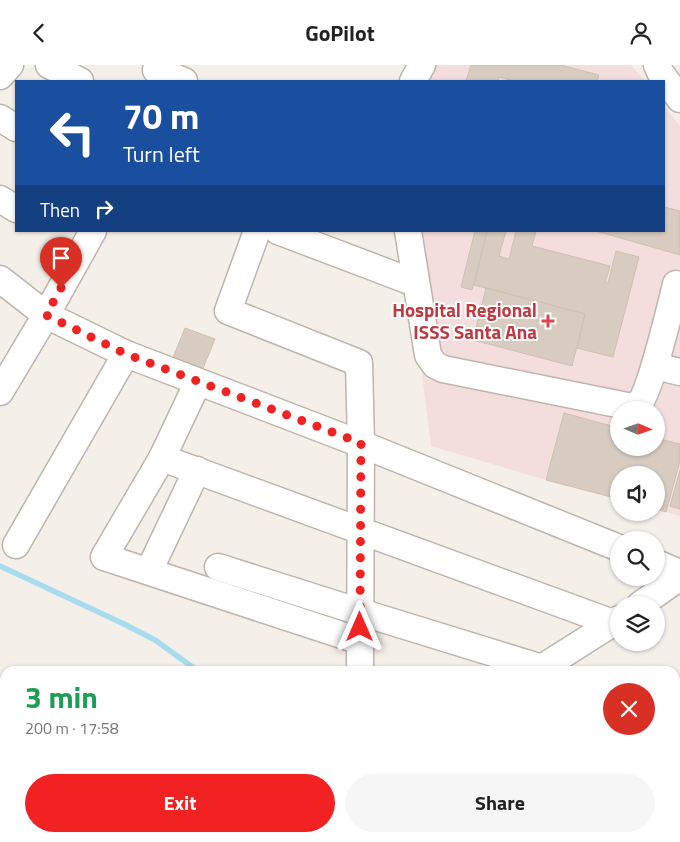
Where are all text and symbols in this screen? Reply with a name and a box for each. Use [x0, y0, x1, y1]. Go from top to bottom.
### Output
text: GoPilot [305, 16, 375, 50]
icon: back [25, 19, 53, 47]
icon: person [627, 19, 655, 47]
text: 70 m [123, 89, 199, 143]
icon: left [40, 100, 105, 165]
text: Turn left [123, 137, 200, 171]
text: Then [40, 195, 80, 224]
icon: right [90, 195, 118, 223]
pin [40, 237, 82, 288]
icon: arrive [47, 244, 75, 272]
place label: Hospital Regional ISSS Santa Ana [392, 295, 537, 346]
marker: Hospital Regional ISSS Santa Ana [541, 314, 555, 328]
north arrow [610, 401, 665, 456]
map controls [610, 401, 665, 651]
button: sound [610, 466, 665, 521]
button: search [610, 531, 665, 586]
button: layers [610, 596, 665, 651]
position arrow [333, 600, 385, 652]
text: 3 min [25, 674, 98, 720]
button: close [603, 683, 655, 735]
text: 200 m · 17:58 [25, 716, 119, 740]
button: Exit [25, 774, 335, 832]
button: Share [345, 774, 655, 832]

